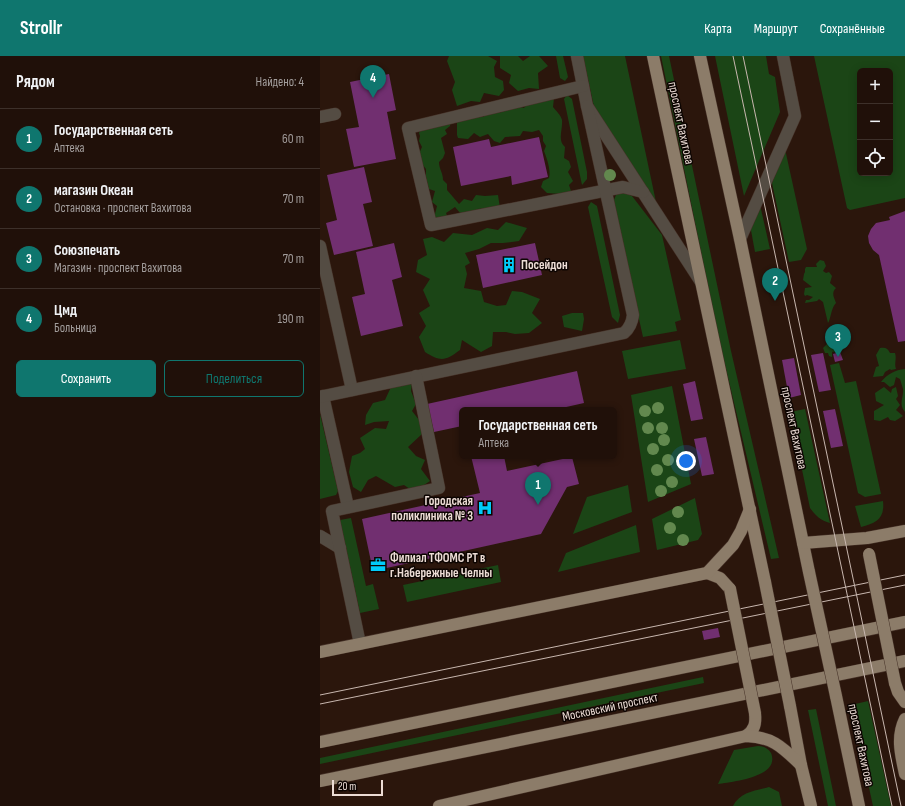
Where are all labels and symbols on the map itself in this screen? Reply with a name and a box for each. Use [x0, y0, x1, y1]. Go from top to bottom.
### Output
pin: 4 [360, 65, 386, 98]
street label: проспект Вахитова [664, 80, 698, 166]
building icon: Посейдон [500, 256, 518, 274]
place label: Посейдон [521, 257, 568, 273]
pin: 2 [762, 268, 788, 301]
pin: 3 [825, 324, 851, 357]
street label: проспект Вахитова [777, 385, 811, 471]
your location [676, 451, 696, 471]
pin: 1 [525, 472, 551, 505]
place label: Городская поликлиника № 3 [391, 493, 473, 524]
hospital icon: Городская поликлиника № 3 [476, 499, 494, 517]
place label: Филиал ТФОМС РТ в г.Набережные Челны [390, 550, 492, 581]
office icon: Филиал ТФОМС РТ в г.Набережные Челны [369, 556, 387, 574]
street label: Московский проспект [561, 689, 660, 725]
street label: проспект Вахитова [844, 702, 878, 788]
scale bar [332, 778, 383, 797]

